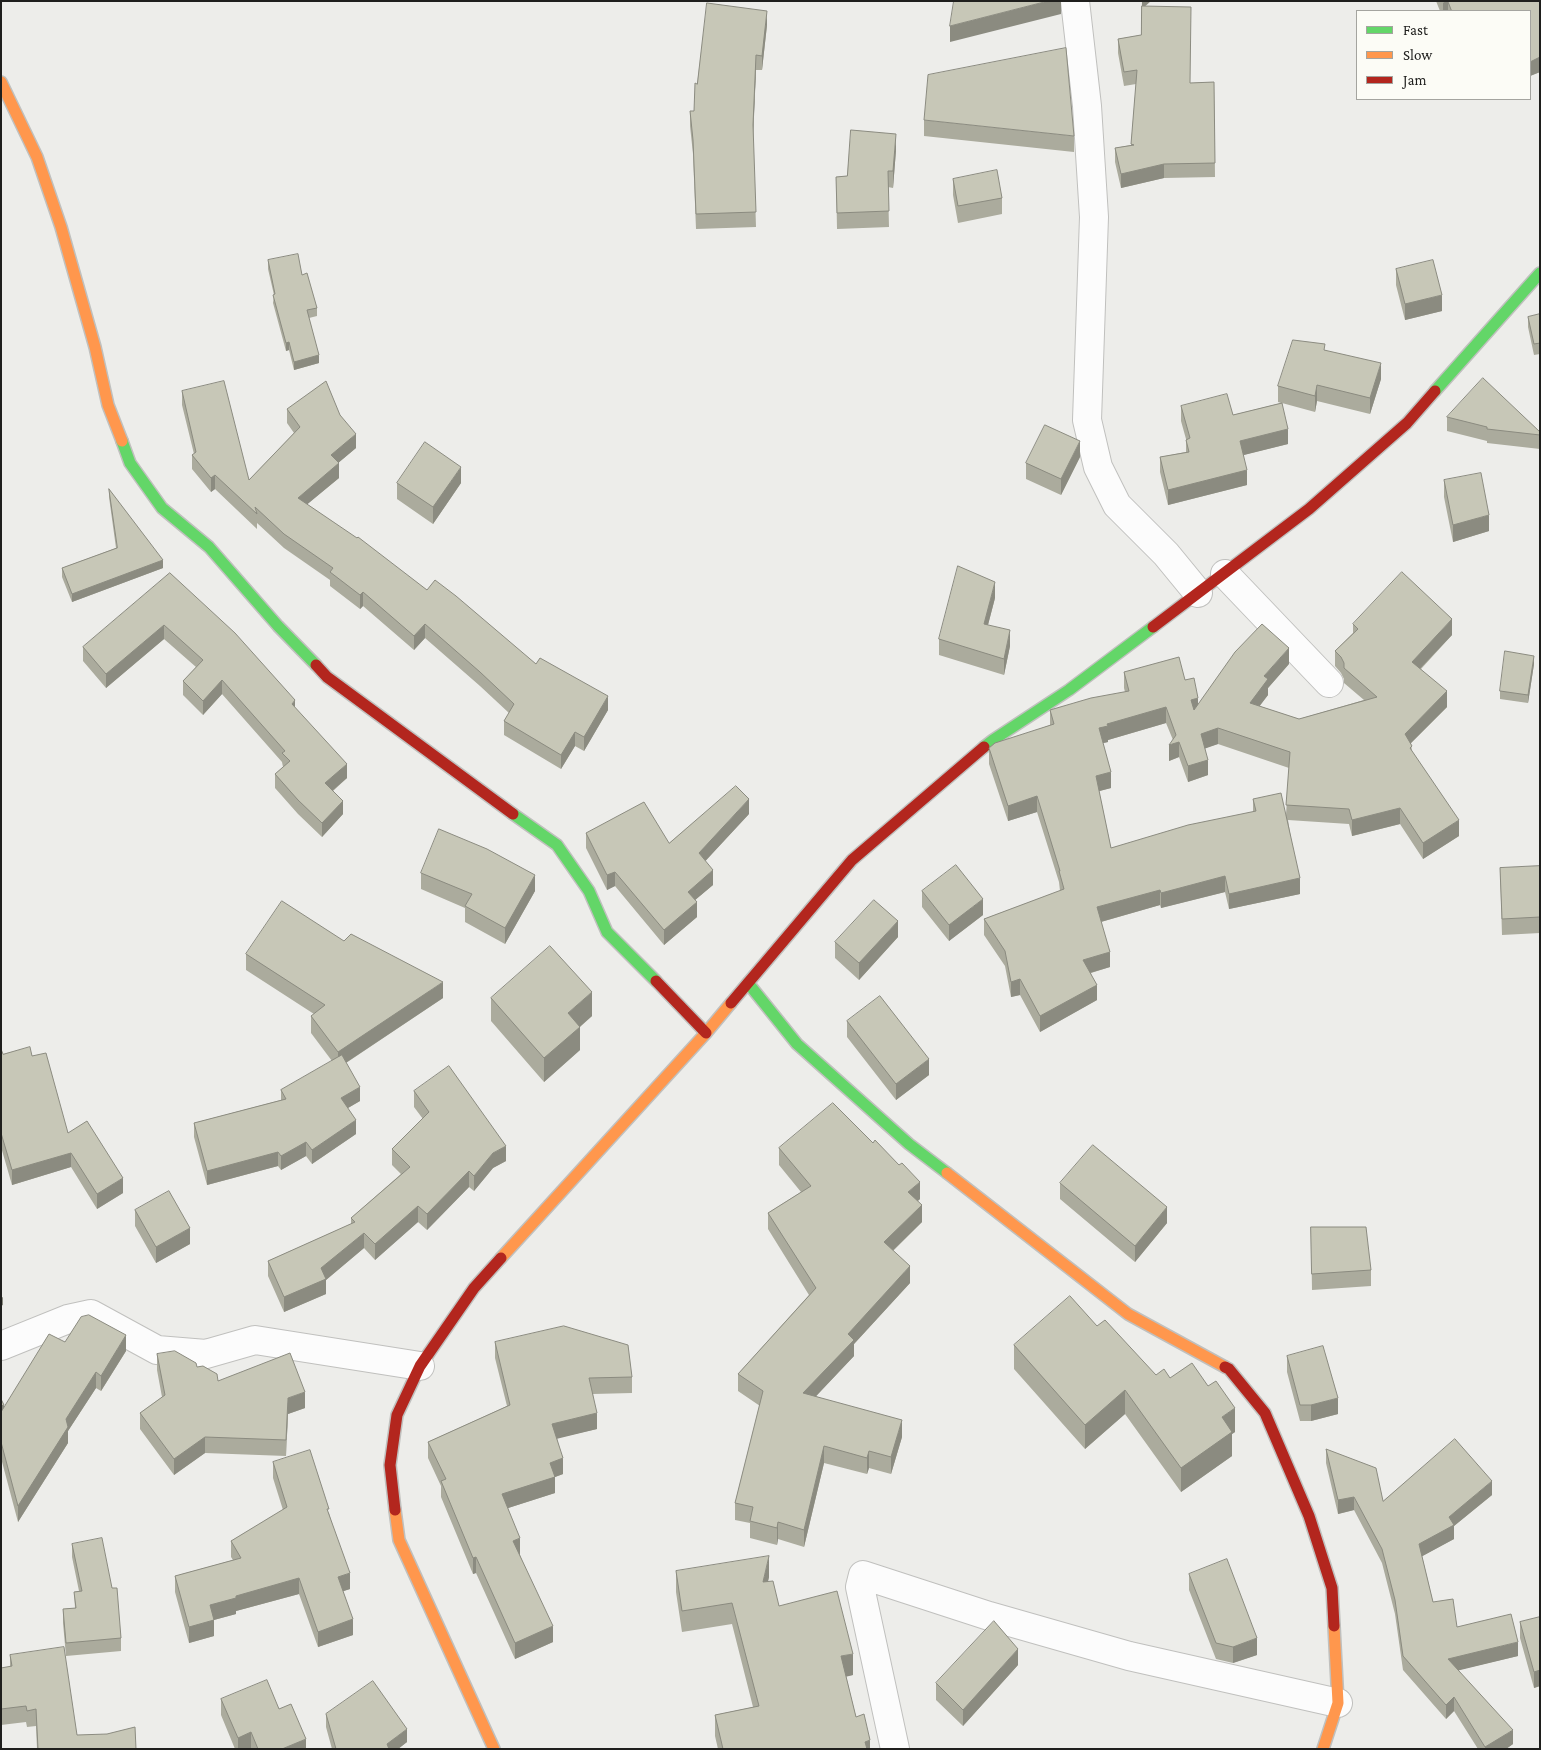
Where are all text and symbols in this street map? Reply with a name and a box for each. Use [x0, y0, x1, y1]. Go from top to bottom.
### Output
legend [1356, 10, 1531, 100]
text: Fast [1403, 22, 1428, 38]
text: Slow [1403, 47, 1432, 63]
text: Jam [1403, 72, 1426, 88]

